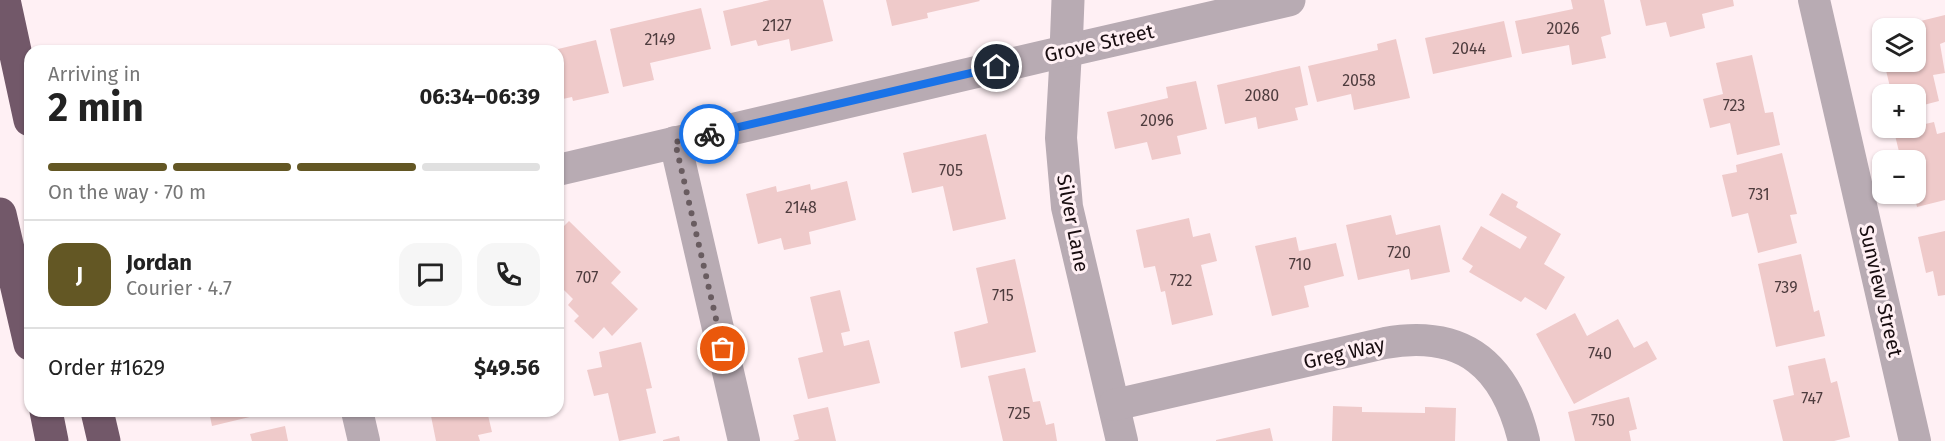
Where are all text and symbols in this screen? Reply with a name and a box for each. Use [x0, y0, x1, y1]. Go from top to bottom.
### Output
house number: 2127 [762, 16, 792, 35]
map controls [1872, 18, 1926, 204]
button: layers [1872, 18, 1926, 72]
street label: Grove Street [1042, 19, 1157, 67]
house number: 2026 [1546, 19, 1580, 38]
house number: 2149 [644, 30, 676, 49]
house number: 2044 [1452, 39, 1486, 58]
pin [971, 41, 1022, 92]
icon: home [980, 50, 1013, 83]
text: Arriving in [48, 62, 141, 86]
house number: 2058 [1342, 71, 1376, 90]
text: 06:34–06:39 [419, 83, 540, 110]
button: + [1872, 84, 1926, 138]
text: 2 min [48, 85, 144, 131]
house number: 2080 [1245, 86, 1279, 105]
house number: 723 [1723, 96, 1745, 115]
courier [679, 104, 739, 164]
house number: 2096 [1140, 111, 1174, 130]
icon: bike [693, 118, 726, 151]
button: − [1872, 150, 1926, 204]
house number: 705 [939, 161, 963, 180]
street label: Silver Lane [1052, 172, 1094, 274]
text: On the way · 70 m [48, 180, 206, 204]
house number: 731 [1748, 185, 1770, 204]
house number: 2148 [785, 198, 817, 217]
street label: Sunview Street [1854, 223, 1908, 360]
button: chat [399, 243, 462, 306]
button: phone [477, 243, 540, 306]
house number: 720 [1387, 243, 1411, 262]
text: Jordan [126, 249, 192, 276]
house number: 710 [1289, 255, 1311, 274]
text: J [76, 261, 83, 288]
house number: 707 [576, 268, 598, 287]
house number: 722 [1170, 271, 1192, 290]
text: Courier · 4.7 [126, 276, 232, 300]
house number: 739 [1774, 278, 1798, 297]
house number: 715 [992, 286, 1014, 305]
pin [697, 323, 748, 374]
icon: bag [706, 332, 739, 365]
street label: Greg Way [1301, 332, 1387, 374]
house number: 740 [1588, 344, 1612, 363]
text: Order #1629 [48, 354, 165, 381]
text: $49.56 [474, 354, 540, 381]
house number: 747 [1801, 389, 1823, 408]
house number: 725 [1008, 404, 1030, 423]
house number: 750 [1591, 411, 1615, 430]

